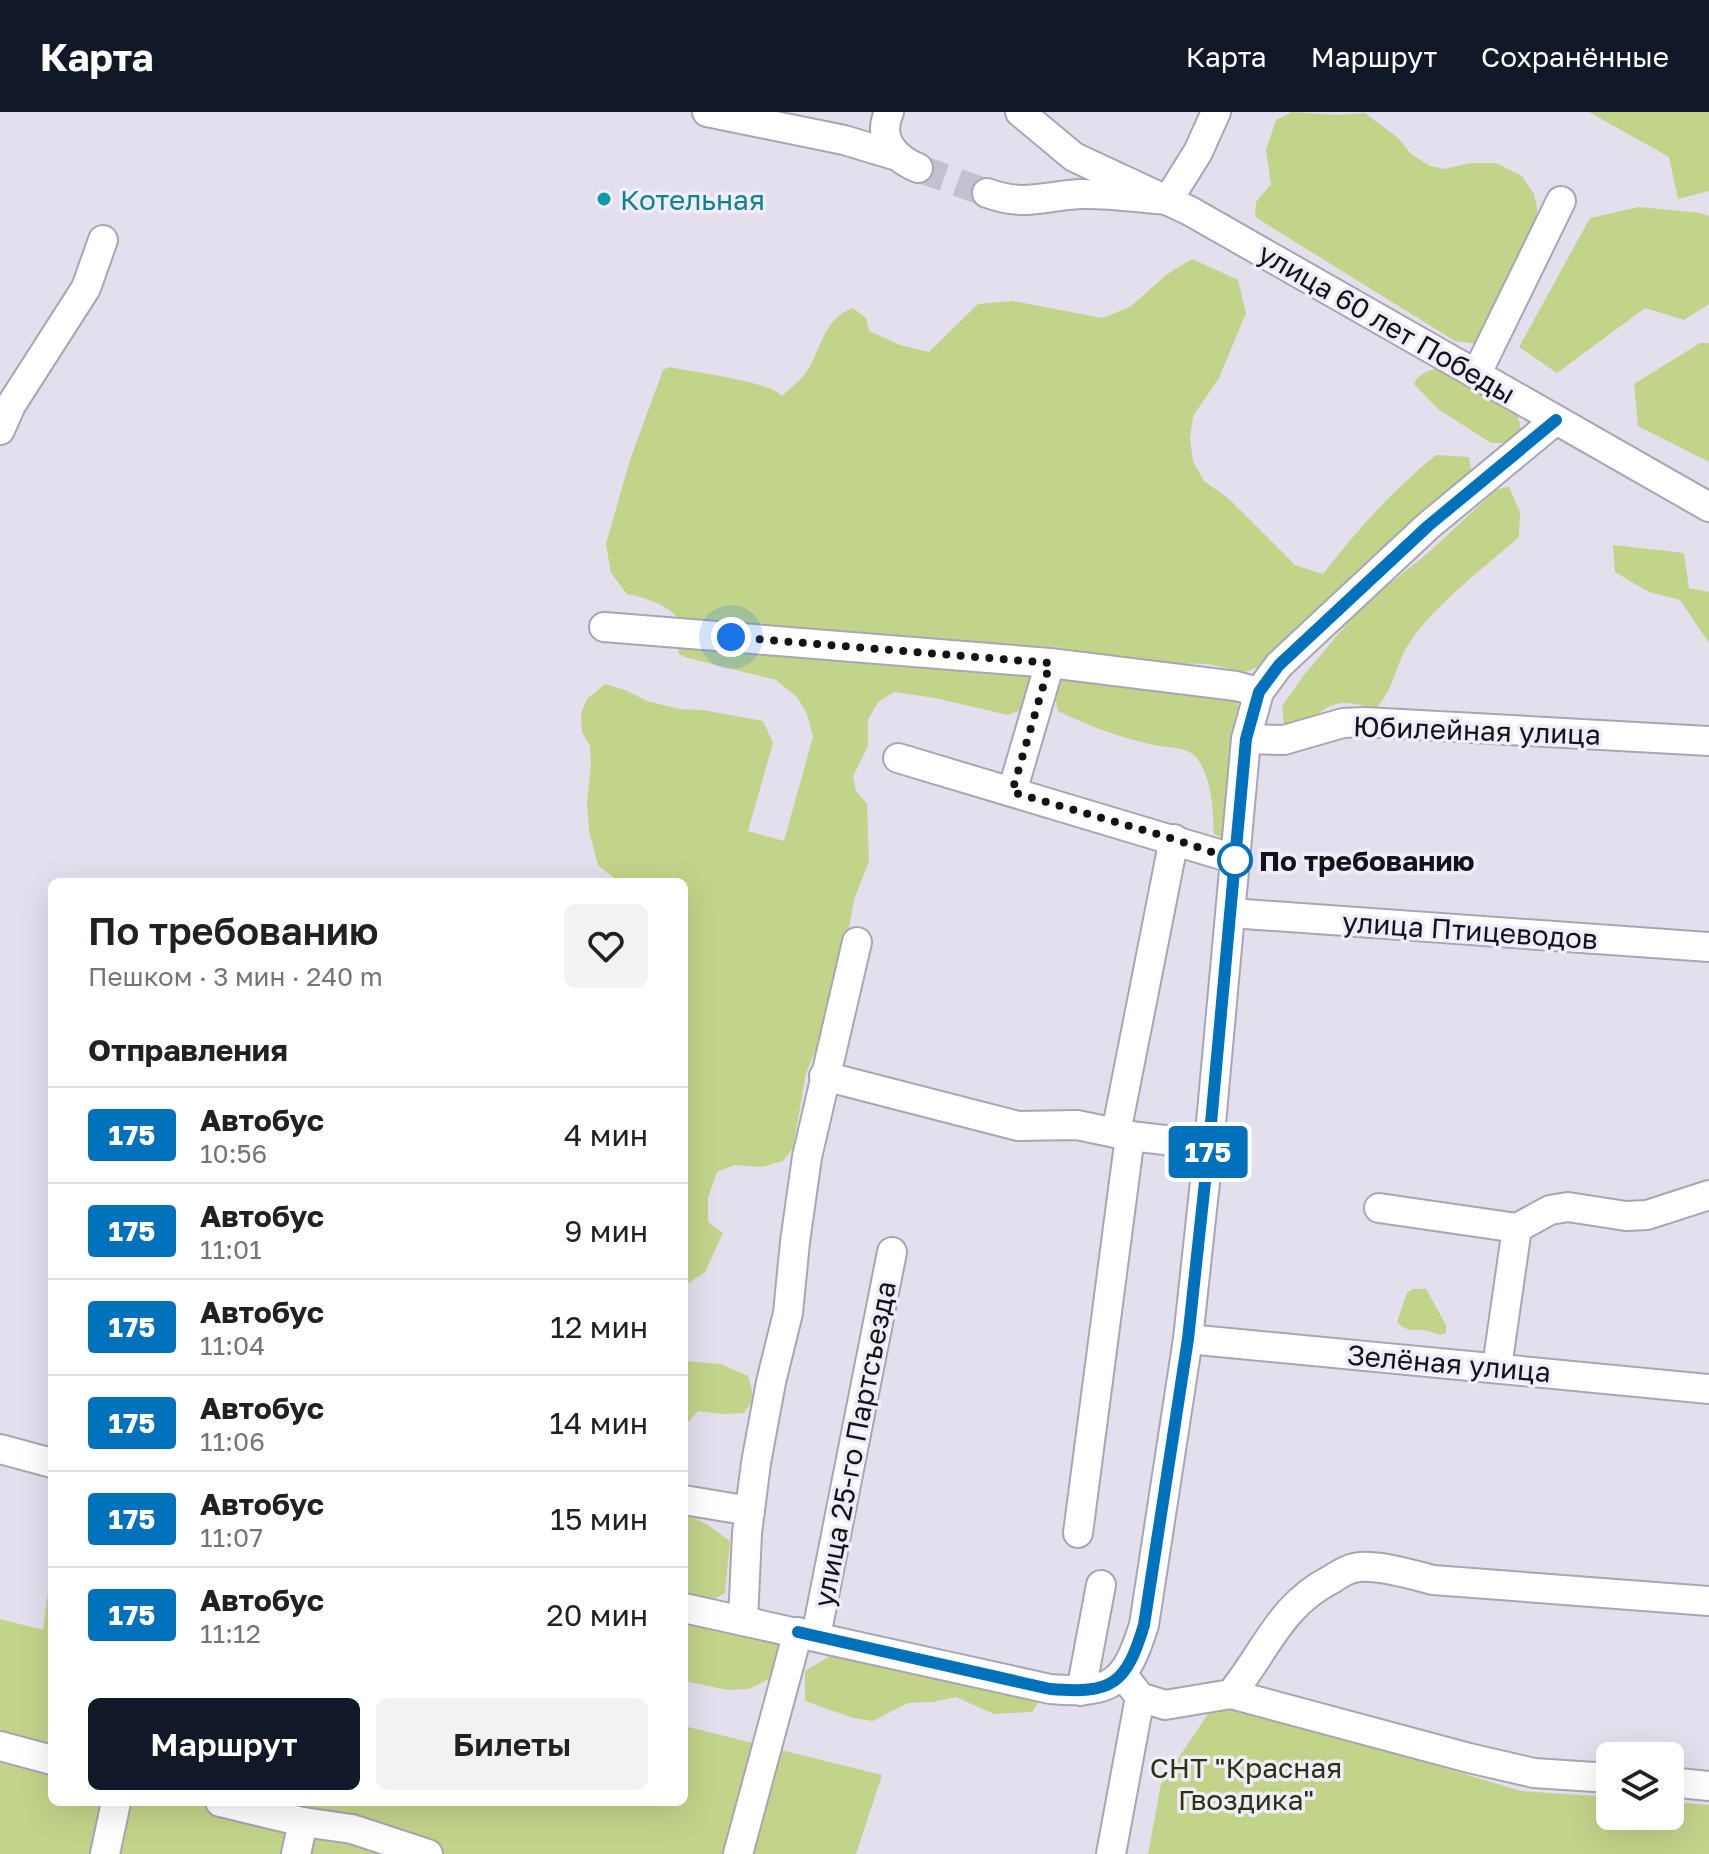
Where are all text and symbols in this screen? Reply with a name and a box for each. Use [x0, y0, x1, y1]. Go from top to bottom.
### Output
text: Карта [40, 34, 153, 79]
text: Карта [1186, 40, 1267, 73]
text: Маршрут [1311, 40, 1437, 73]
text: Сохранённые [1481, 40, 1669, 73]
place label: Котельная [620, 183, 765, 216]
marker: Котельная [595, 190, 613, 208]
street label: улица 60 лет Победы [1253, 236, 1521, 410]
your location [711, 617, 751, 657]
street label: Юбилейная улица [1353, 709, 1601, 751]
marker: По требованию [1218, 843, 1252, 877]
place label: По требованию [1259, 844, 1474, 877]
button: heart [564, 904, 648, 988]
street label: улица Птицеводов [1341, 905, 1599, 955]
text: По требованию [88, 908, 378, 953]
text: Пешком · 3 мин · 240 m [88, 961, 383, 992]
text: Отправления [88, 1032, 288, 1068]
text: Автобус [200, 1102, 324, 1138]
text: 4 мин [564, 1117, 648, 1153]
text: 175 [109, 1118, 155, 1151]
line badge: 175 [1162, 1126, 1254, 1178]
text: 175 [1185, 1135, 1231, 1168]
text: 10:56 [200, 1138, 267, 1169]
text: Автобус [200, 1198, 324, 1234]
text: 9 мин [564, 1213, 648, 1249]
text: 175 [109, 1214, 155, 1247]
text: 11:01 [200, 1234, 262, 1265]
street label: улица 25-го Партсъезда [806, 1278, 902, 1610]
text: Автобус [200, 1294, 324, 1330]
text: 12 мин [550, 1309, 648, 1345]
text: 175 [109, 1310, 155, 1343]
text: 11:04 [200, 1330, 265, 1361]
street label: Зелёная улица [1346, 1338, 1552, 1388]
text: Автобус [200, 1390, 324, 1426]
text: 14 мин [549, 1405, 648, 1441]
text: 175 [109, 1406, 155, 1439]
text: 11:06 [200, 1426, 265, 1457]
text: Автобус [200, 1486, 324, 1522]
text: 15 мин [550, 1501, 648, 1537]
text: 175 [109, 1502, 155, 1535]
text: 11:07 [200, 1522, 263, 1553]
text: Автобус [200, 1582, 324, 1618]
text: 20 мин [546, 1597, 648, 1633]
text: 175 [109, 1598, 155, 1631]
text: 11:12 [200, 1618, 261, 1649]
button: Маршрут [88, 1698, 360, 1790]
button: Билеты [376, 1698, 648, 1790]
map controls [1596, 1742, 1684, 1830]
button: layers [1596, 1742, 1684, 1830]
park label: СНТ "Красная Гвоздика" [1150, 1751, 1342, 1816]

